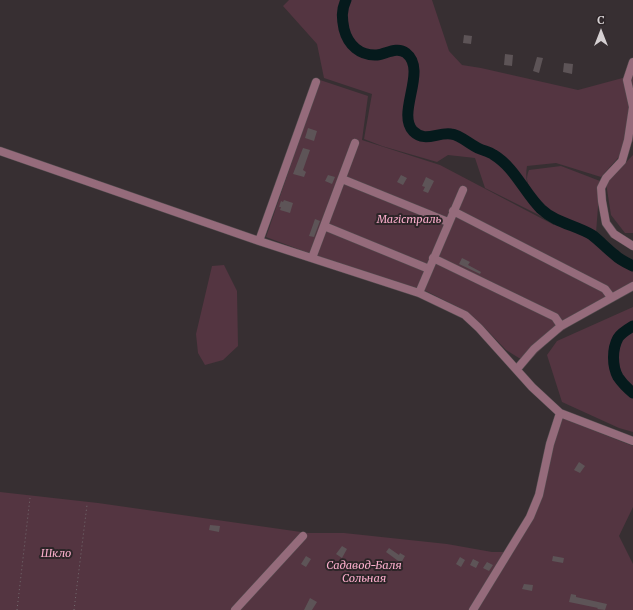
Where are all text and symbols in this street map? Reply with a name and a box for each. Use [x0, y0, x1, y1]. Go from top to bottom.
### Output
north arrow [581, 12, 621, 52]
text: С [597, 13, 605, 27]
park label: Магістраль [377, 213, 441, 227]
park label: Шкло [41, 547, 71, 561]
park label: Садавод-Баля Сольная [326, 559, 402, 585]

